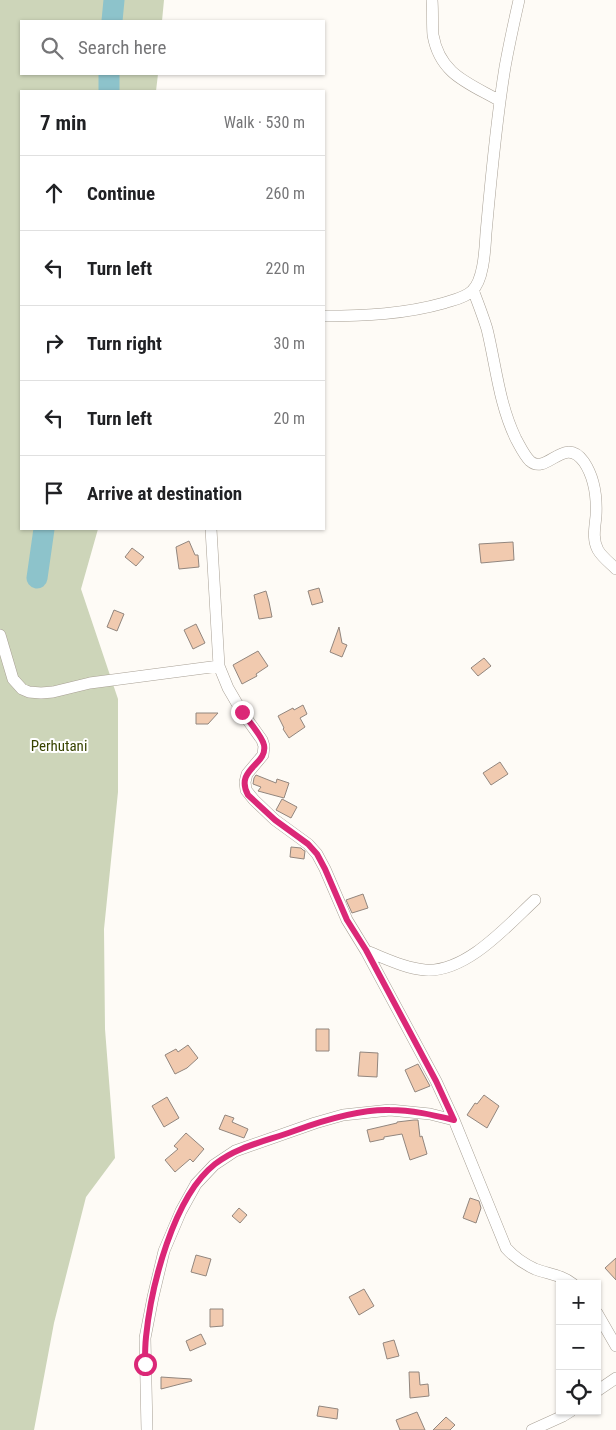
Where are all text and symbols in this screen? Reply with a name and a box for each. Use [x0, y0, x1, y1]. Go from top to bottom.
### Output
search box [20, 20, 325, 75]
icon: search [38, 34, 66, 62]
text: Search here [78, 36, 166, 59]
text: 7 min [40, 111, 87, 135]
text: Walk · 530 m [224, 113, 305, 132]
icon: ahead [40, 179, 68, 207]
text: Continue [87, 182, 155, 205]
text: 260 m [266, 184, 305, 203]
icon: left [40, 254, 68, 282]
text: Turn left [87, 257, 152, 280]
text: 220 m [266, 259, 305, 278]
icon: right [40, 329, 68, 357]
text: Turn right [87, 332, 162, 355]
text: 30 m [273, 334, 305, 353]
icon: left [40, 404, 68, 432]
text: Turn left [87, 407, 152, 430]
text: 20 m [273, 409, 305, 428]
icon: arrive [40, 479, 68, 507]
text: Arrive at destination [87, 482, 242, 505]
route end [231, 701, 254, 724]
park label: Perhutani [31, 737, 87, 755]
map controls [556, 1280, 601, 1415]
button: + [556, 1280, 601, 1325]
button: − [556, 1325, 601, 1370]
route start [134, 1353, 157, 1376]
button: locate [556, 1370, 601, 1415]

